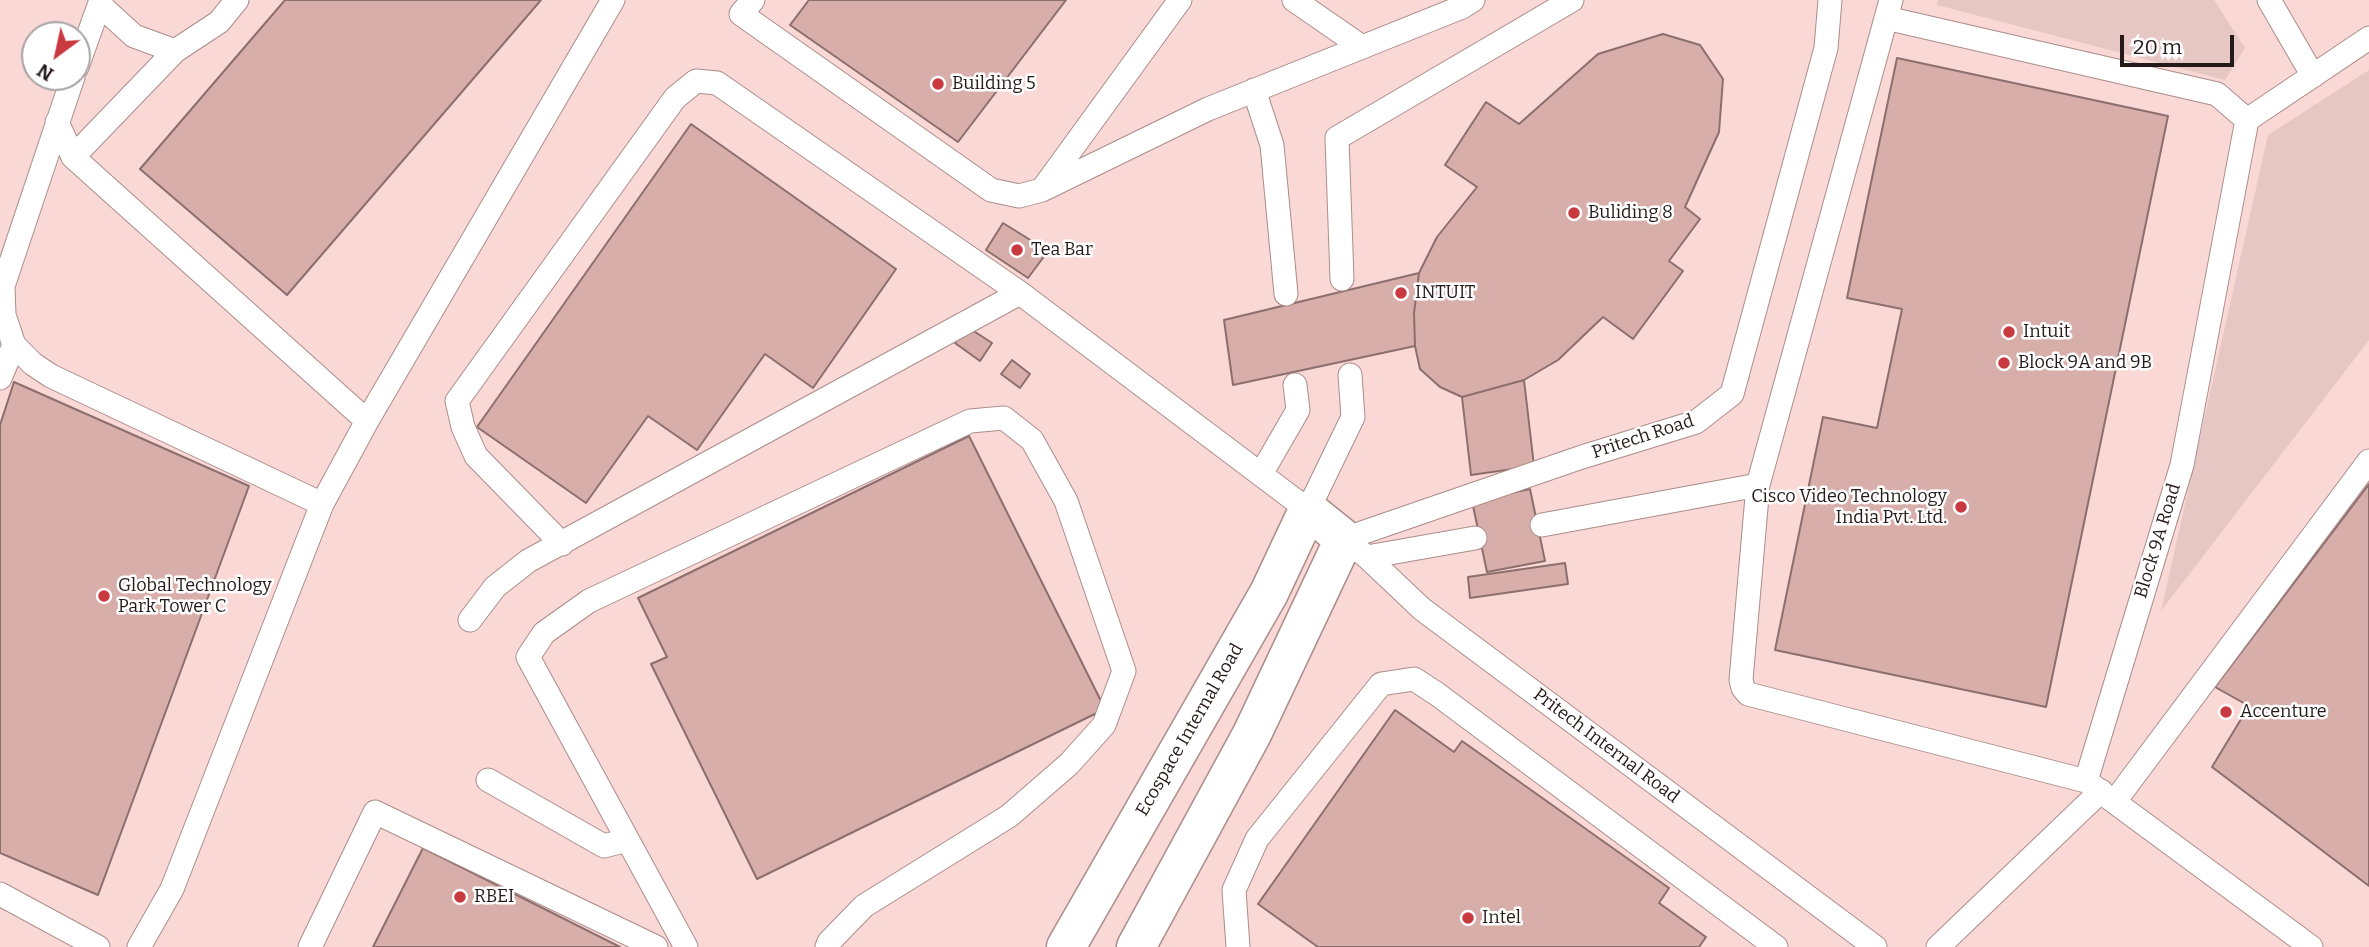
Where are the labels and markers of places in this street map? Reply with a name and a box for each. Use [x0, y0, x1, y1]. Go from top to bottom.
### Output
place label: Building 5 [952, 73, 1036, 95]
marker: Building 5 [930, 76, 946, 92]
place label: Buliding 8 [1588, 202, 1673, 224]
marker: Buliding 8 [1566, 205, 1582, 221]
place label: Tea Bar [1031, 239, 1093, 261]
marker: Tea Bar [1009, 242, 1025, 258]
place label: INTUIT [1415, 282, 1475, 304]
marker: INTUIT [1393, 285, 1409, 301]
place label: Intuit [2023, 321, 2070, 343]
marker: Intuit [2001, 324, 2017, 340]
place label: Block 9A and 9B [2018, 352, 2152, 374]
marker: Block 9A and 9B [1996, 355, 2012, 371]
place label: Cisco Video Technology India Pvt. Ltd. [1751, 486, 1947, 528]
marker: Cisco Video Technology India Pvt. Ltd. [1953, 499, 1969, 515]
place label: Global Technology Park Tower C [118, 575, 272, 618]
marker: Global Technology Park Tower C [96, 588, 112, 604]
place label: Accenture [2240, 701, 2327, 723]
marker: Accenture [2218, 704, 2234, 720]
place label: RBEI [474, 886, 514, 908]
marker: RBEI [452, 889, 468, 905]
place label: Intel [1482, 907, 1521, 929]
marker: Intel [1460, 910, 1476, 926]

